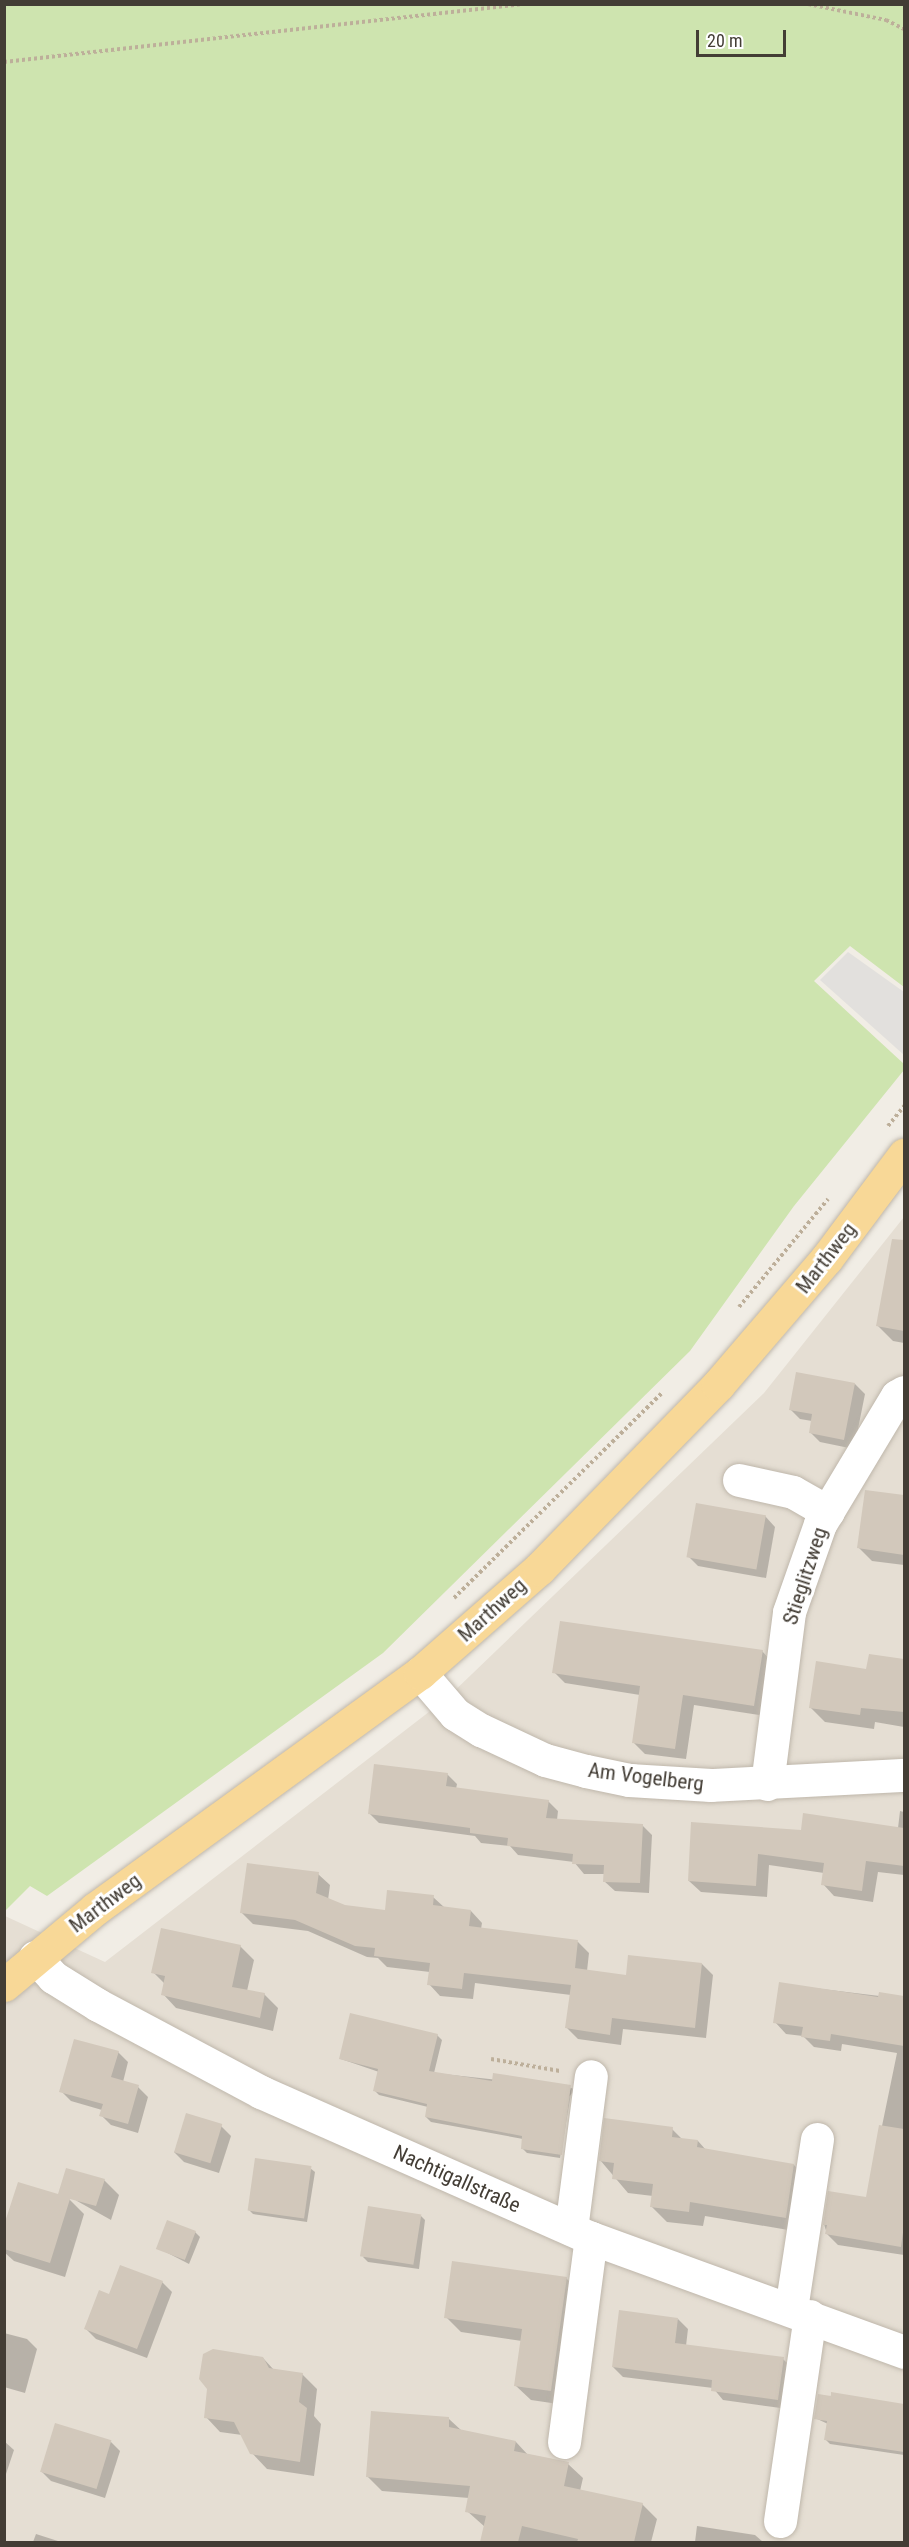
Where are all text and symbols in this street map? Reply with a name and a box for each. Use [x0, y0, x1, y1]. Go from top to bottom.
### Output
scale bar [699, 18, 789, 56]
text: 20 m [707, 30, 742, 51]
street label: Marthweg [791, 1218, 861, 1298]
street label: Stieglitzweg [777, 1524, 833, 1628]
street label: Marthweg [453, 1573, 531, 1647]
street label: Am Vogelberg [587, 1757, 705, 1797]
street label: Marthweg [64, 1868, 146, 1938]
street label: Nachtigallstraße [389, 2140, 525, 2218]

